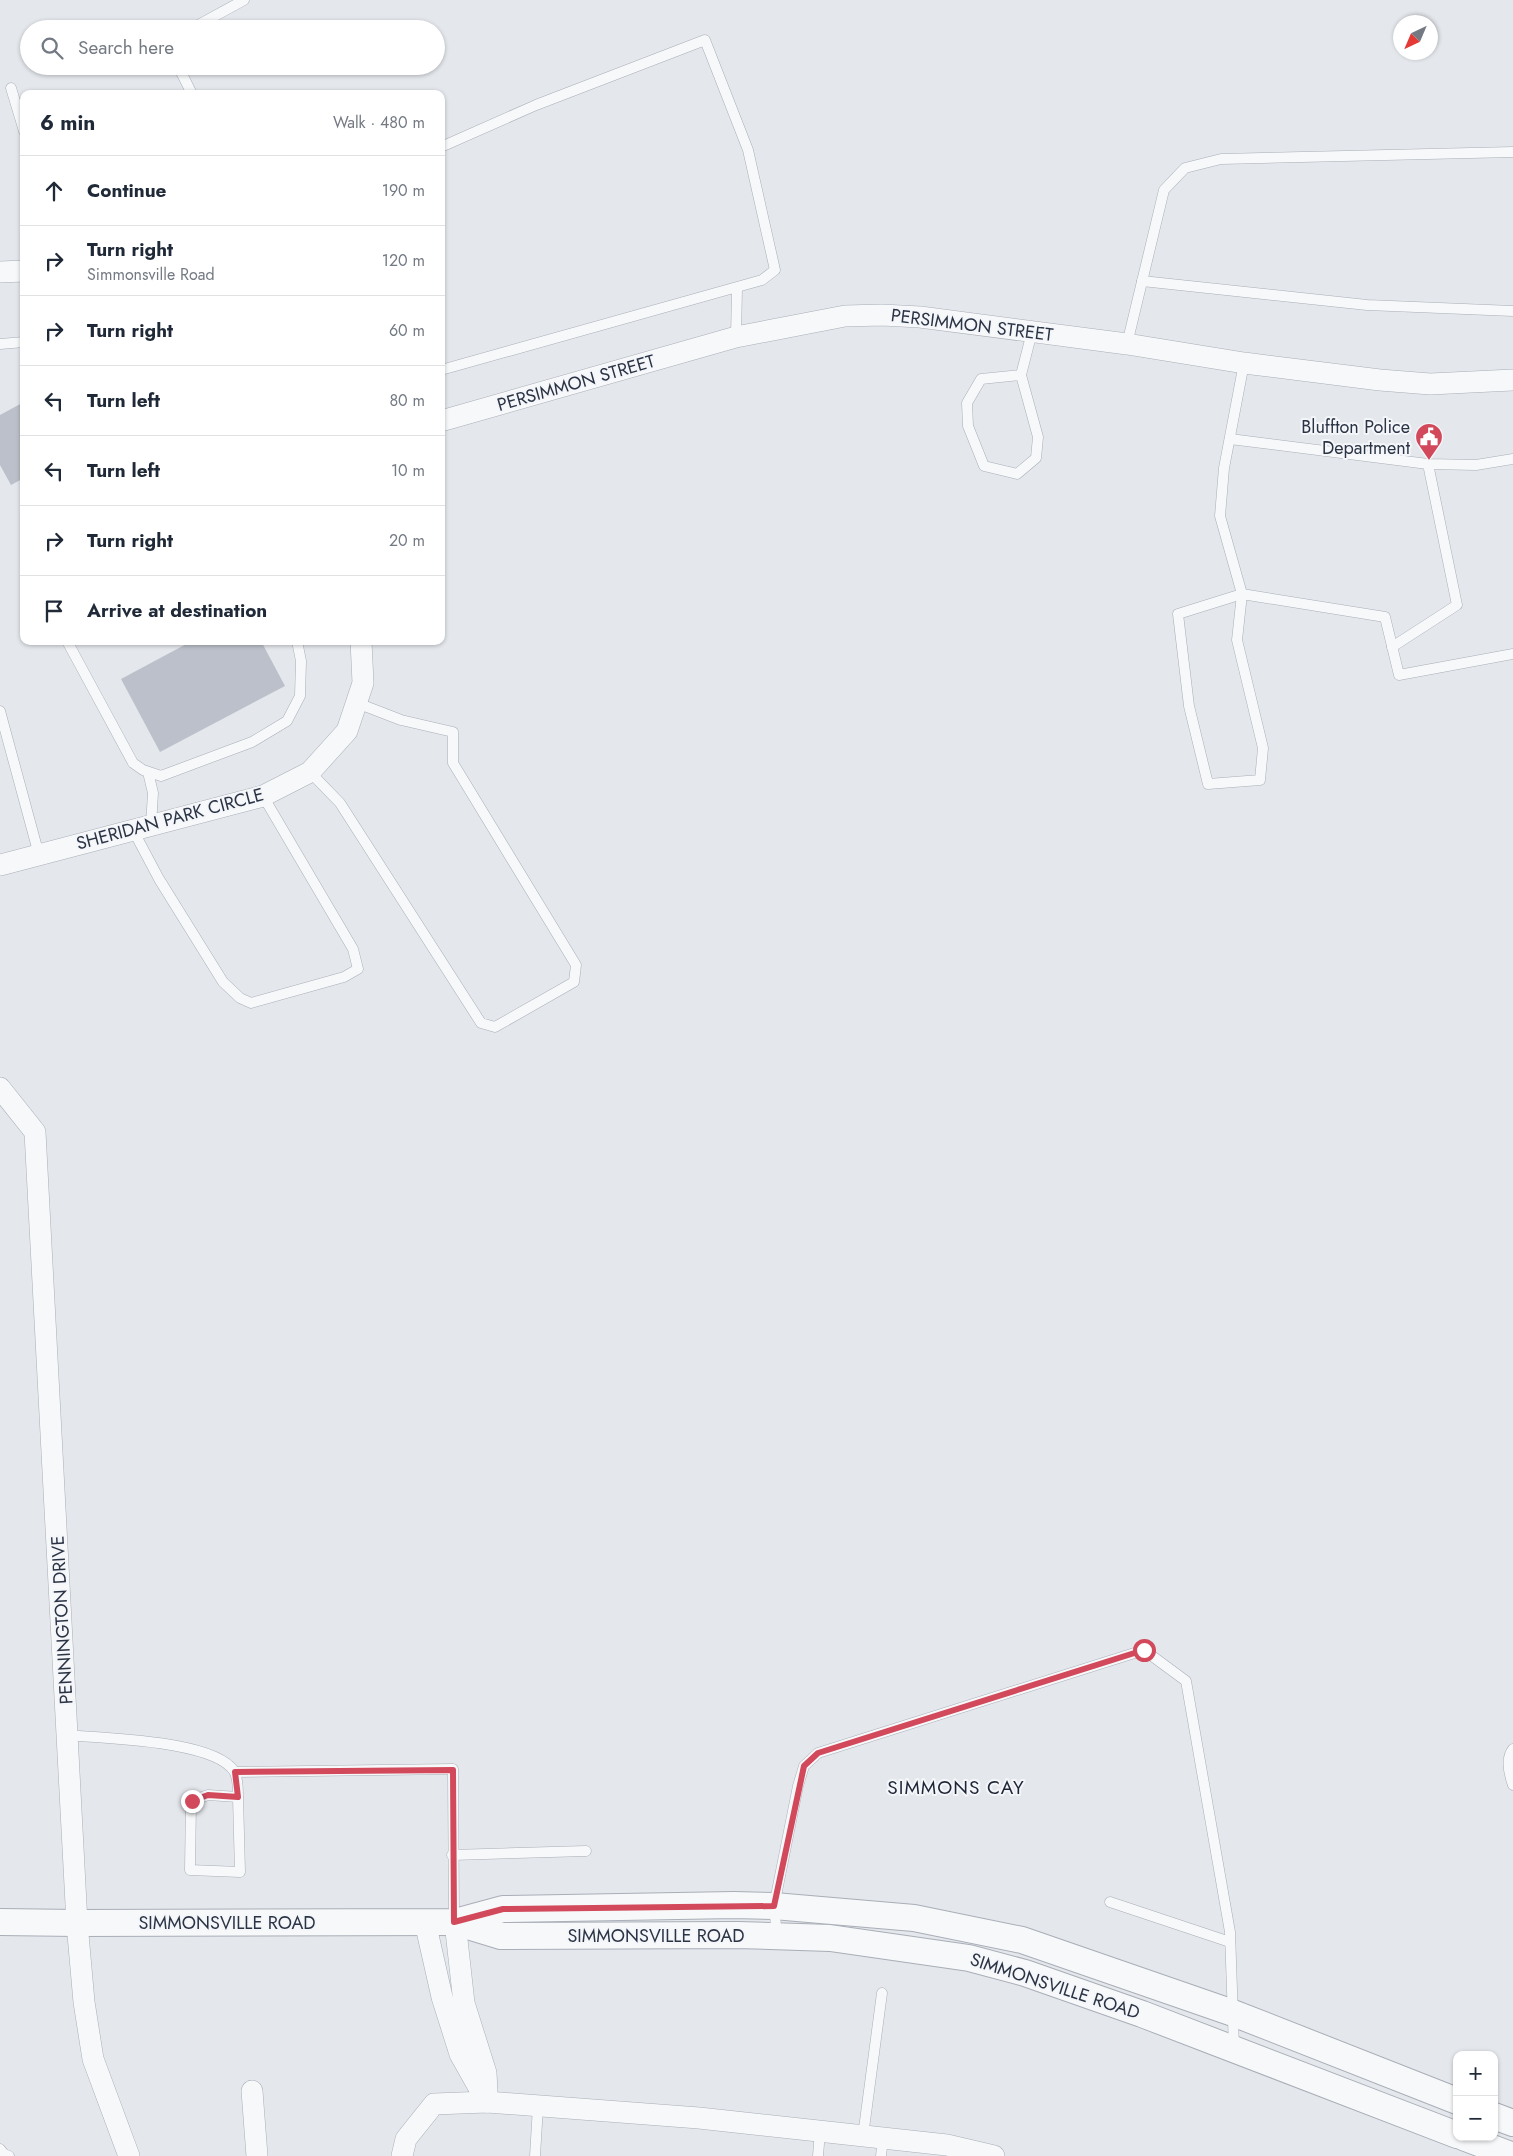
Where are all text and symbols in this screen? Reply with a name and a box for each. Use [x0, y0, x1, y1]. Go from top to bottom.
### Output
north arrow [1393, 15, 1438, 60]
search box [20, 20, 445, 75]
icon: search [38, 34, 66, 62]
text: Search here [78, 34, 174, 61]
text: 6 min [40, 108, 95, 138]
text: Walk · 480 m [333, 111, 425, 134]
icon: ahead [40, 177, 68, 205]
text: Continue [87, 177, 166, 204]
text: 190 m [382, 179, 425, 202]
text: Turn right [87, 236, 173, 263]
icon: right [40, 247, 68, 275]
text: 120 m [382, 249, 425, 272]
text: Simmonsville Road [87, 263, 215, 286]
street label: PERSIMMON STREET [889, 302, 1055, 348]
icon: right [40, 317, 68, 345]
text: Turn right [87, 317, 173, 344]
text: 60 m [389, 319, 425, 342]
street label: PERSIMMON STREET [494, 348, 659, 418]
icon: left [40, 387, 68, 415]
text: Turn left [87, 387, 160, 414]
text: 80 m [389, 389, 425, 412]
place label: Bluffton Police Department [1301, 414, 1411, 461]
public building icon: Bluffton Police Department [1414, 422, 1444, 461]
icon: left [40, 457, 68, 485]
text: Turn left [87, 457, 160, 484]
text: 10 m [391, 459, 425, 482]
icon: right [40, 527, 68, 555]
text: Turn right [87, 527, 173, 554]
text: 20 m [389, 529, 425, 552]
icon: arrive [40, 597, 68, 625]
text: Arrive at destination [87, 597, 267, 624]
street label: SHERIDAN PARK CIRCLE [73, 781, 267, 857]
street label: PENNINGTON DRIVE [45, 1535, 79, 1705]
route start [1133, 1639, 1156, 1662]
district label: SIMMONS CAY [887, 1774, 1025, 1801]
route end [181, 1790, 204, 1813]
street label: SIMMONSVILLE ROAD [138, 1910, 316, 1936]
street label: SIMMONSVILLE ROAD [567, 1923, 745, 1949]
street label: SIMMONSVILLE ROAD [967, 1946, 1143, 2026]
map controls [1453, 2051, 1498, 2141]
button: + [1453, 2051, 1498, 2096]
button: − [1453, 2096, 1498, 2141]

